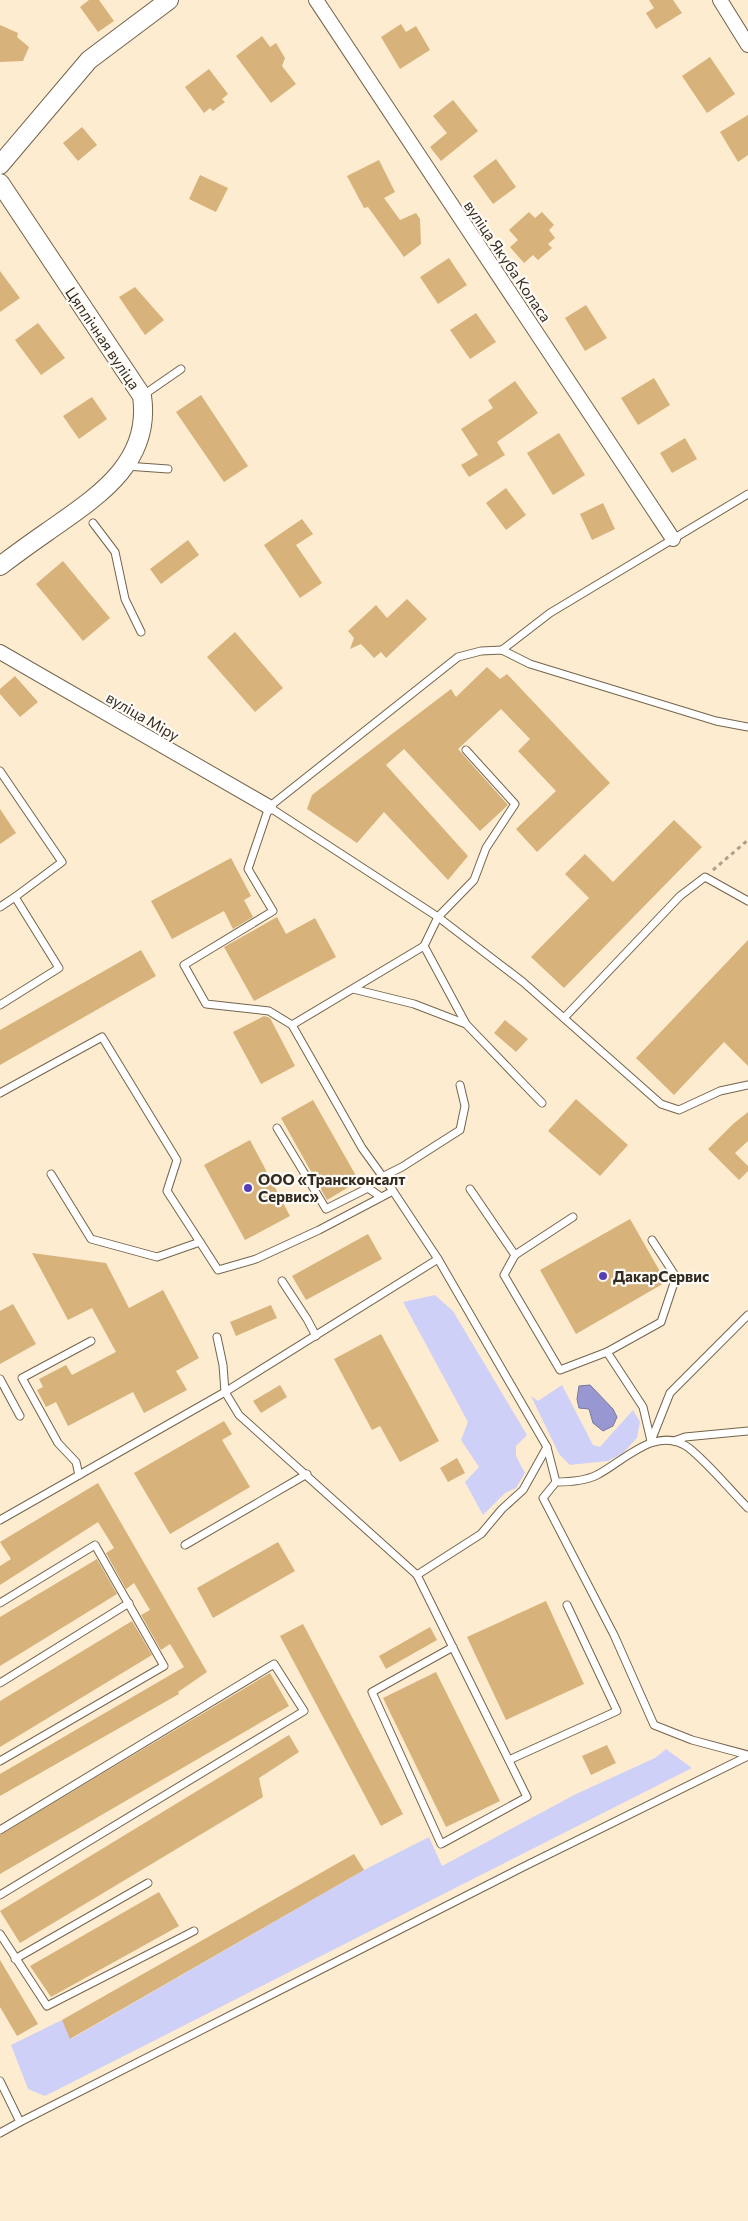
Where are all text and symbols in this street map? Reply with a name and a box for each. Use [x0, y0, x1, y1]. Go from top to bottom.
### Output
street label: вуліца Якуба Коласа [461, 197, 555, 325]
street label: Цяплічная вуліца [62, 283, 144, 393]
street label: вуліца Міру [103, 688, 183, 744]
place label: ООО «Трансконсалт Сервис» [258, 1170, 405, 1205]
marker: ООО «Трансконсалт Сервис» [242, 1182, 254, 1194]
place label: ДакарСервис [613, 1267, 709, 1285]
marker: ДакарСервис [597, 1270, 609, 1282]

